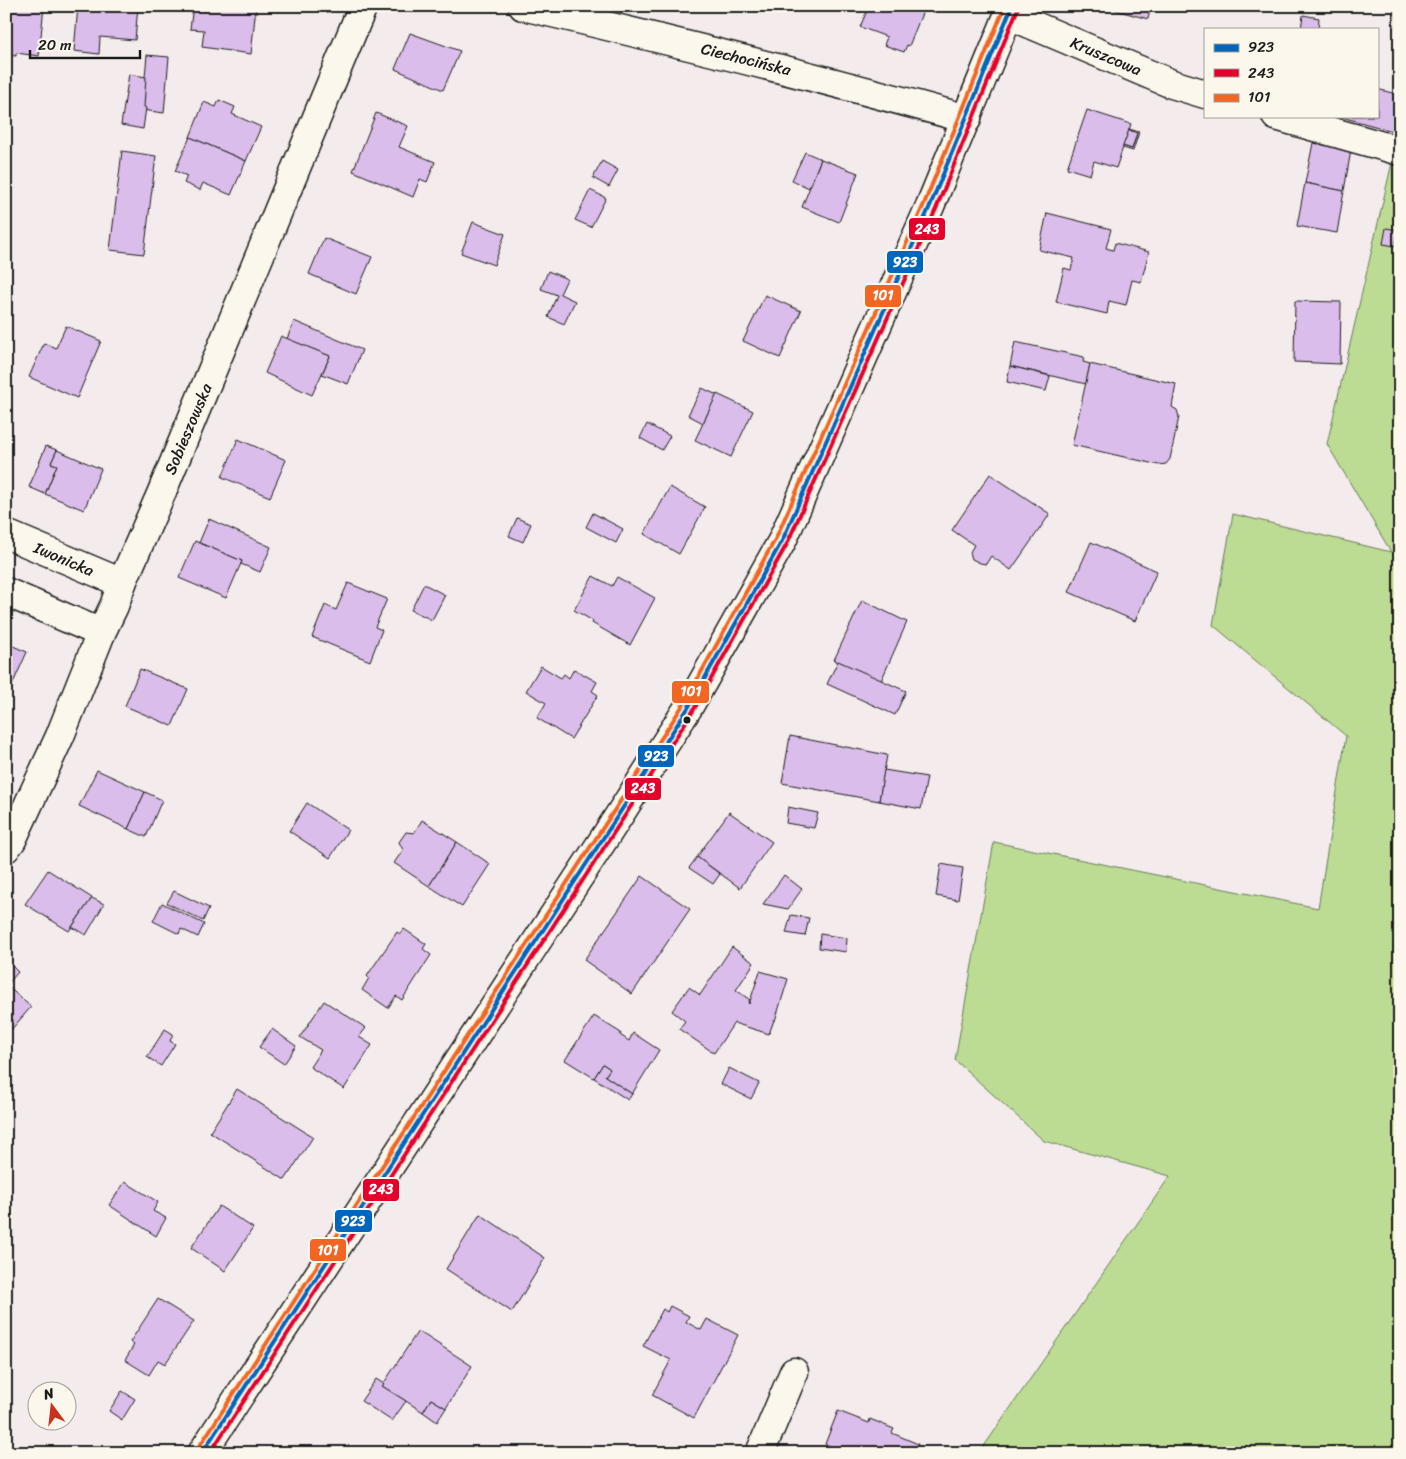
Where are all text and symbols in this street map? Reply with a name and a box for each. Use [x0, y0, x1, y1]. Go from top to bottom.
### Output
scale bar [30, 28, 140, 60]
street label: Kruszcowa [1066, 28, 1146, 84]
legend [1204, 28, 1378, 118]
text: 20 m [38, 32, 72, 58]
street label: Ciechocińska [698, 34, 795, 84]
text: 923 [1248, 34, 1274, 60]
text: 243 [1248, 60, 1274, 86]
text: 101 [1248, 84, 1270, 110]
line badge: 243 [908, 217, 946, 241]
text: 243 [914, 217, 940, 242]
line badge: 923 [886, 250, 924, 274]
text: 923 [893, 250, 917, 275]
text: 101 [873, 283, 893, 308]
line badge: 101 [864, 284, 902, 308]
street label: Sobieszowska [156, 378, 221, 479]
street label: Iwonicka [28, 533, 99, 585]
text: 101 [681, 679, 701, 704]
line badge: 101 [671, 680, 710, 704]
unlabelled marker [682, 715, 692, 725]
line badge: 923 [637, 744, 675, 768]
text: 923 [644, 744, 668, 769]
text: 243 [630, 776, 656, 801]
line badge: 243 [624, 777, 662, 801]
text: 243 [368, 1177, 394, 1202]
line badge: 243 [362, 1178, 400, 1202]
line badge: 923 [334, 1209, 373, 1233]
text: 923 [341, 1209, 365, 1234]
line badge: 101 [309, 1238, 347, 1262]
text: 101 [318, 1238, 338, 1263]
text: N [40, 1381, 57, 1408]
north arrow [28, 1382, 78, 1432]

